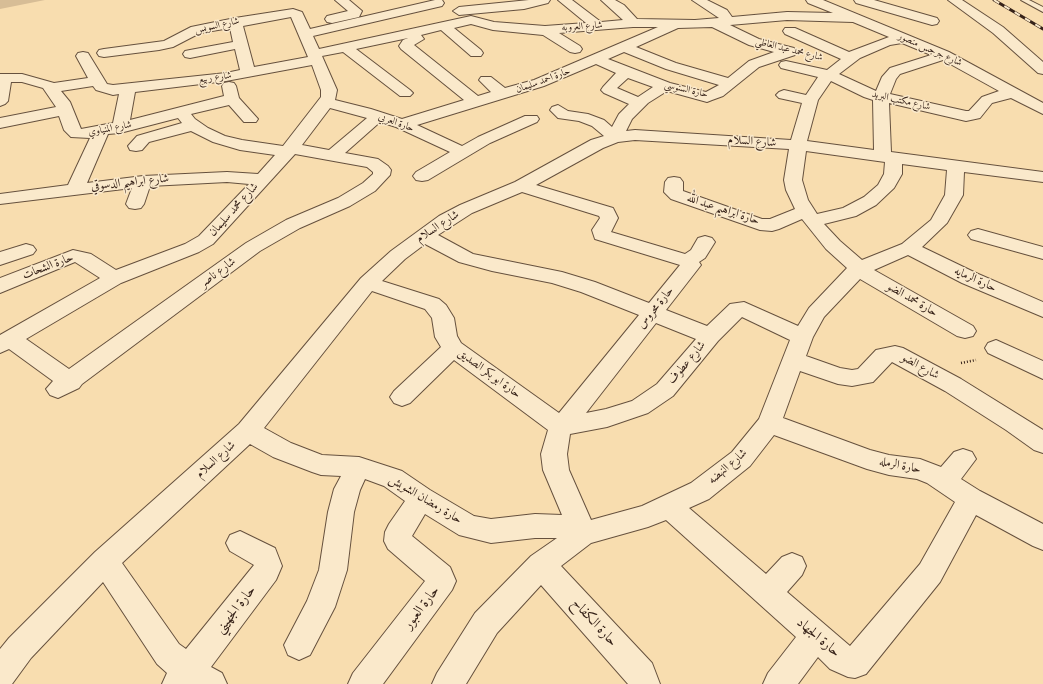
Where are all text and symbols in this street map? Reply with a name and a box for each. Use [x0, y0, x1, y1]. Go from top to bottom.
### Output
street label: شارع السويس [194, 15, 240, 37]
street label: شارع العروبه [561, 20, 603, 34]
street label: شارع جرجس منصور [896, 31, 964, 69]
street label: شارع محمد عبد العاطي [754, 36, 824, 64]
street label: حارة احمد سليمان [514, 66, 572, 96]
street label: شارع ربيع [198, 70, 232, 86]
street label: حارة السنوسي [663, 79, 709, 101]
street label: شارع مكتب البريد [871, 88, 931, 114]
street label: حارة العربي [376, 111, 416, 135]
street label: شارع المنياوي [87, 119, 133, 139]
street label: شارع السلام [727, 133, 777, 151]
street label: شارع ابراهيم الدسوقي [90, 172, 170, 194]
street label: شارع محمد سليمان [206, 180, 262, 240]
street label: حارة ابراهيم عبد الله [685, 191, 761, 229]
street label: شارع السلام [414, 208, 462, 246]
street label: حارة الشحات [20, 251, 76, 283]
street label: شارع ناصر [197, 255, 239, 291]
street label: حارة الرمايه [952, 264, 998, 296]
street label: حارة محمد الضو [884, 280, 940, 320]
street label: حارة محروس [635, 284, 677, 332]
street label: شارع عطوف [665, 339, 709, 387]
street label: حارة ابو بكر الصديق [455, 346, 523, 402]
street label: شارع الضو [899, 351, 941, 383]
street label: شارع السلام [193, 438, 239, 482]
street label: شارع النهضه [706, 446, 750, 488]
street label: حارة الرمله [878, 455, 922, 477]
street label: حارة رمضان الشويش [386, 472, 464, 528]
street label: حارة الجهيني [212, 583, 260, 637]
street label: حارة العبور [400, 583, 444, 633]
street label: حارة الكفاح [568, 596, 620, 650]
street label: حارة الجهاد [793, 615, 843, 661]

